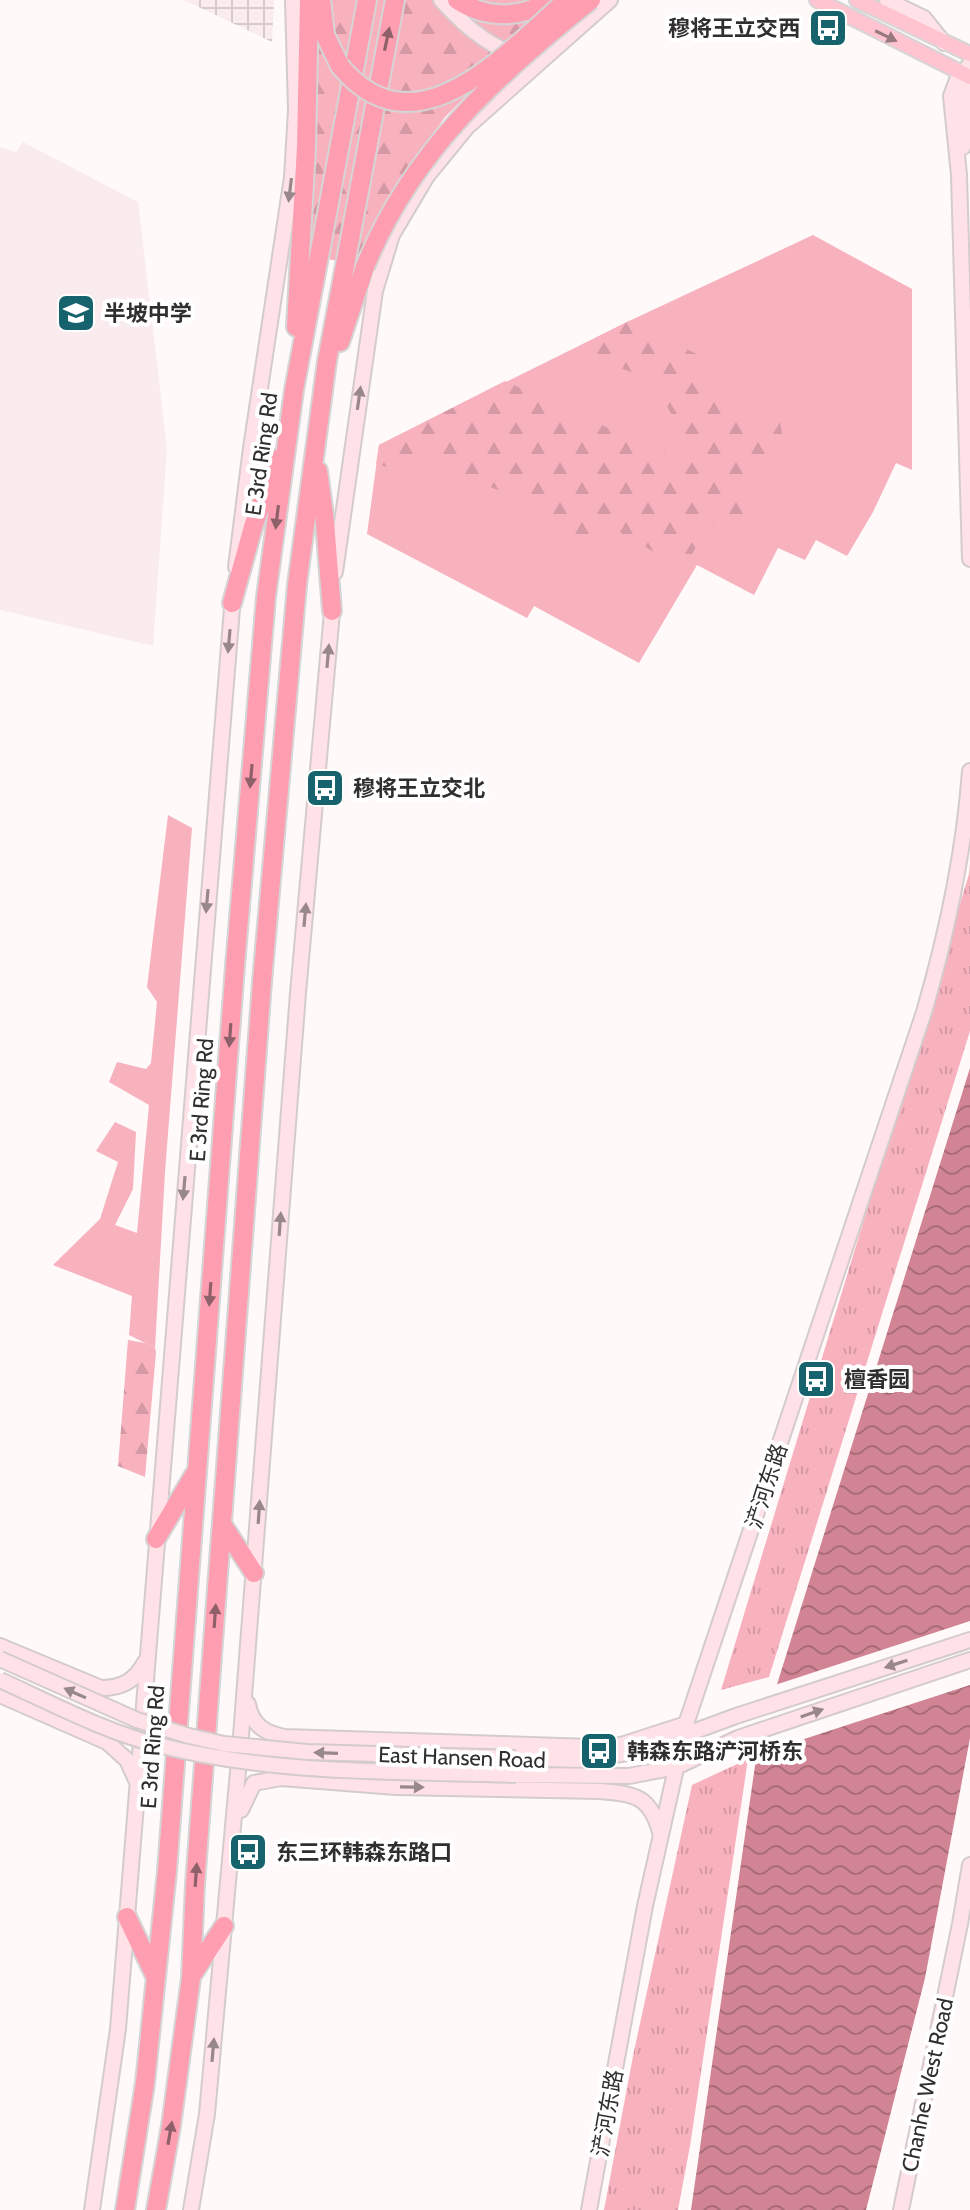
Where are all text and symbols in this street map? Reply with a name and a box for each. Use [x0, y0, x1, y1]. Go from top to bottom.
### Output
bus stop icon: 穆将王立交西 [807, 7, 849, 49]
place label: 穆将王立交西 [668, 15, 800, 42]
one-way arrow [381, 26, 394, 51]
one-way arrow [875, 29, 898, 42]
one-way arrow [284, 178, 297, 203]
school or university icon: 半坡中学 [55, 292, 97, 334]
place label: 半坡中学 [104, 300, 192, 327]
one-way arrow [353, 385, 366, 410]
street label: E 3rd Ring Rd [240, 391, 283, 517]
one-way arrow [270, 505, 283, 530]
one-way arrow [222, 629, 235, 654]
one-way arrow [322, 643, 335, 668]
one-way arrow [244, 764, 257, 789]
bus stop icon: 穆将王立交北 [304, 767, 346, 809]
place label: 穆将王立交北 [353, 775, 485, 802]
one-way arrow [200, 888, 213, 913]
one-way arrow [298, 902, 311, 927]
one-way arrow [223, 1023, 236, 1048]
street label: E 3rd Ring Rd [184, 1037, 219, 1163]
one-way arrow [177, 1176, 190, 1201]
one-way arrow [274, 1212, 287, 1237]
one-way arrow [203, 1282, 216, 1307]
bus stop icon: 檀香园 [795, 1358, 837, 1400]
place label: 檀香园 [844, 1366, 910, 1393]
street label: 浐河东路 [740, 1440, 793, 1532]
one-way arrow [253, 1499, 266, 1524]
one-way arrow [209, 1603, 222, 1628]
one-way arrow [883, 1659, 907, 1671]
street label: E 3rd Ring Rd [135, 1684, 170, 1810]
one-way arrow [63, 1687, 87, 1700]
one-way arrow [800, 1707, 824, 1719]
bus stop icon: 韩森东路浐河桥东 [578, 1730, 620, 1772]
place label: 韩森东路浐河桥东 [627, 1738, 803, 1765]
street label: East Hansen Road [378, 1741, 546, 1774]
one-way arrow [313, 1746, 338, 1759]
one-way arrow [400, 1781, 425, 1793]
bus stop icon: 东三环韩森东路口 [227, 1831, 269, 1873]
place label: 东三环韩森东路口 [276, 1839, 452, 1866]
one-way arrow [190, 1862, 203, 1887]
street label: Chanhe West Road [896, 1996, 959, 2174]
one-way arrow [207, 2037, 220, 2062]
street label: 浐河东路 [587, 2067, 628, 2159]
one-way arrow [164, 2120, 176, 2145]

